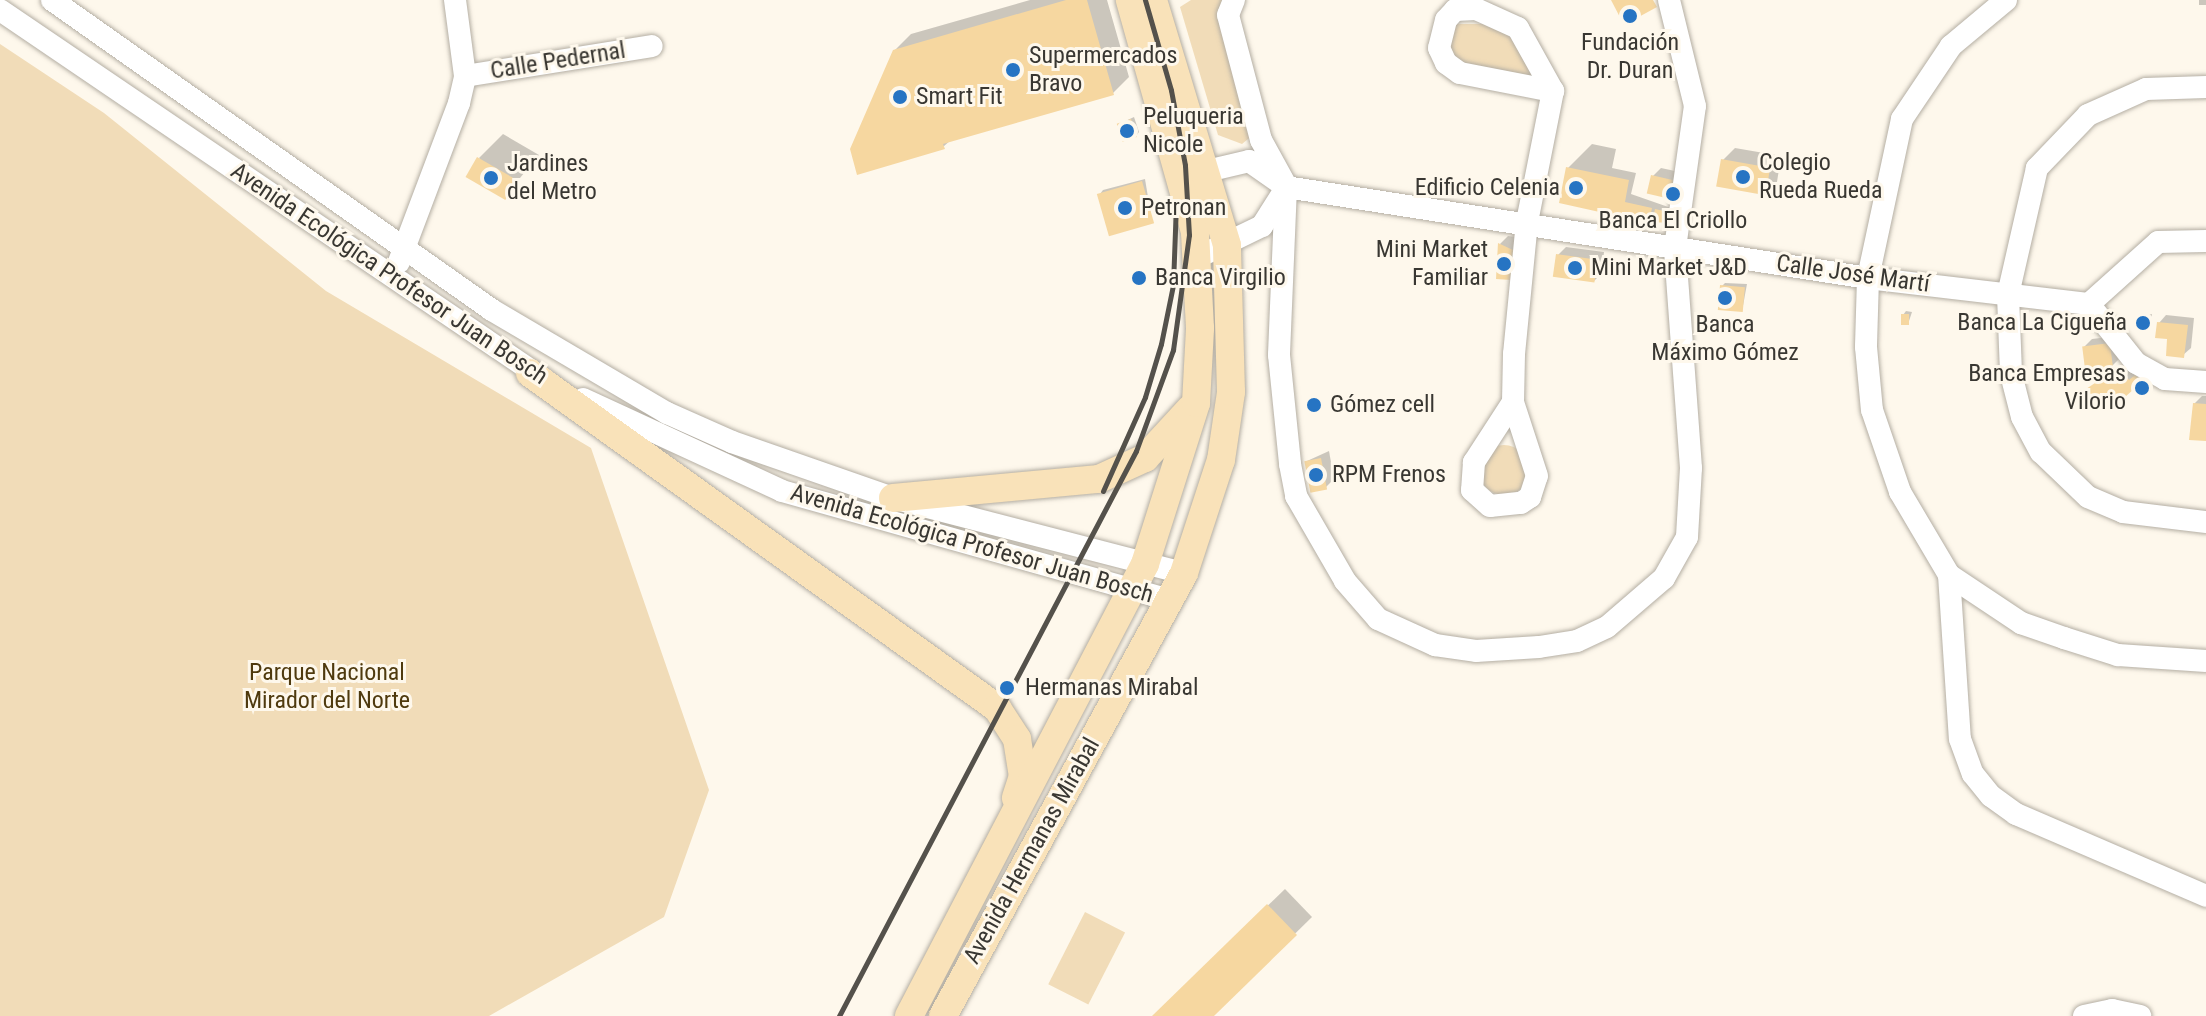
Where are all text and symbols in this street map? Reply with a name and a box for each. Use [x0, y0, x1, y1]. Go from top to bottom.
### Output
marker: Fundación Dr. Duran [1621, 7, 1639, 25]
place label: Fundación Dr. Duran [1581, 29, 1679, 85]
street label: Calle Pedernal [488, 36, 628, 86]
place label: Supermercados Bravo [1029, 42, 1177, 98]
marker: Supermercados Bravo [1004, 61, 1022, 79]
place label: Smart Fit [916, 83, 1003, 111]
marker: Smart Fit [891, 88, 909, 106]
place label: Peluqueria Nicole [1143, 103, 1244, 159]
marker: Peluqueria Nicole [1118, 122, 1136, 140]
place label: Colegio Rueda Rueda [1759, 149, 1882, 205]
place label: Jardines del Metro [507, 150, 597, 206]
street label: Avenida Ecológica Profesor Juan Bosch [225, 157, 553, 391]
marker: Colegio Rueda Rueda [1734, 168, 1752, 186]
marker: Jardines del Metro [482, 169, 500, 187]
place label: Edificio Celenia [1415, 174, 1560, 202]
marker: Edificio Celenia [1567, 179, 1585, 197]
marker: Banca El Criollo [1664, 185, 1682, 203]
place label: Petronan [1141, 194, 1226, 222]
marker: Petronan [1116, 199, 1134, 217]
place label: Banca El Criollo [1599, 207, 1747, 235]
place label: Mini Market Familiar [1376, 236, 1488, 292]
street label: Calle José Martí [1774, 249, 1932, 299]
place label: Mini Market J&D [1591, 254, 1747, 282]
marker: Mini Market Familiar [1495, 255, 1513, 273]
marker: Mini Market J&D [1566, 259, 1584, 277]
place label: Banca Virgilio [1155, 264, 1286, 292]
marker: Banca Virgilio [1130, 269, 1148, 287]
marker: Banca Máximo Gómez [1716, 289, 1734, 307]
place label: Banca La Cigueña [1957, 309, 2127, 337]
place label: Banca Máximo Gómez [1651, 311, 1799, 367]
marker: Banca La Cigueña [2134, 314, 2152, 332]
place label: Banca Empresas Vilorio [1968, 360, 2126, 416]
marker: Banca Empresas Vilorio [2133, 379, 2151, 397]
place label: Gómez cell [1330, 391, 1435, 419]
marker: Gómez cell [1305, 396, 1323, 414]
place label: RPM Frenos [1332, 461, 1446, 489]
marker: RPM Frenos [1307, 466, 1325, 484]
street label: Avenida Ecológica Profesor Juan Bosch [787, 478, 1157, 610]
park label: Parque Nacional Mirador del Norte [244, 659, 410, 715]
place label: Hermanas Mirabal [1025, 674, 1198, 702]
marker: Hermanas Mirabal [996, 677, 1018, 699]
street label: Avenida Hermanas Mirabal [958, 733, 1106, 969]

